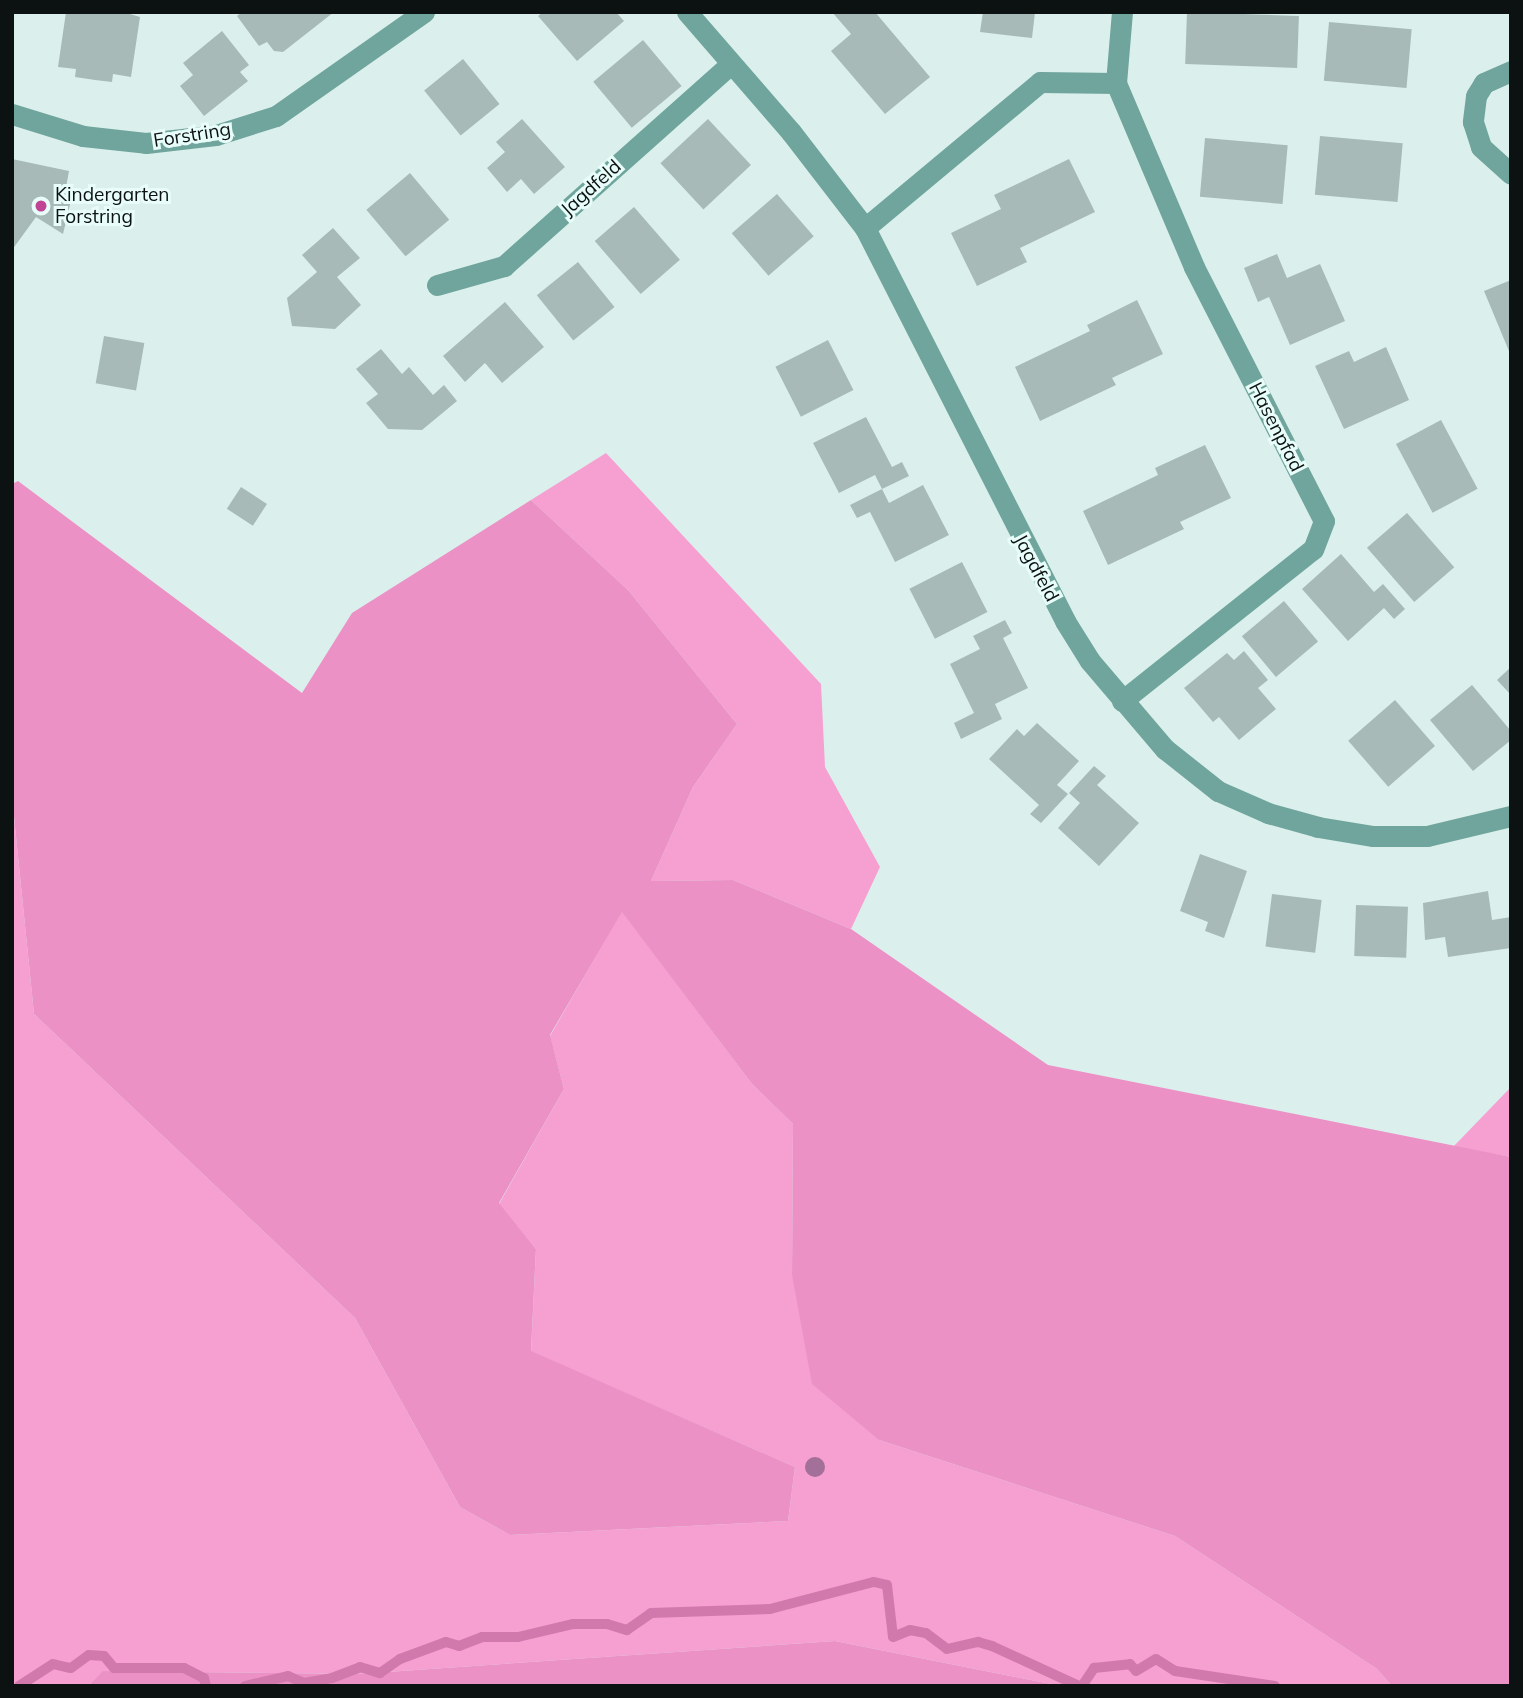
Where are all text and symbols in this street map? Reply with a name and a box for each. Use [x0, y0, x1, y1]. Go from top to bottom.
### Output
street label: Forstring [152, 118, 232, 152]
street label: Jagdfeld [556, 155, 626, 221]
place label: Kindergarten Forstring [55, 184, 169, 228]
marker: Kindergarten Forstring [33, 198, 49, 214]
street label: Hasenpfad [1244, 378, 1308, 476]
street label: Jagdfeld [1009, 530, 1063, 606]

